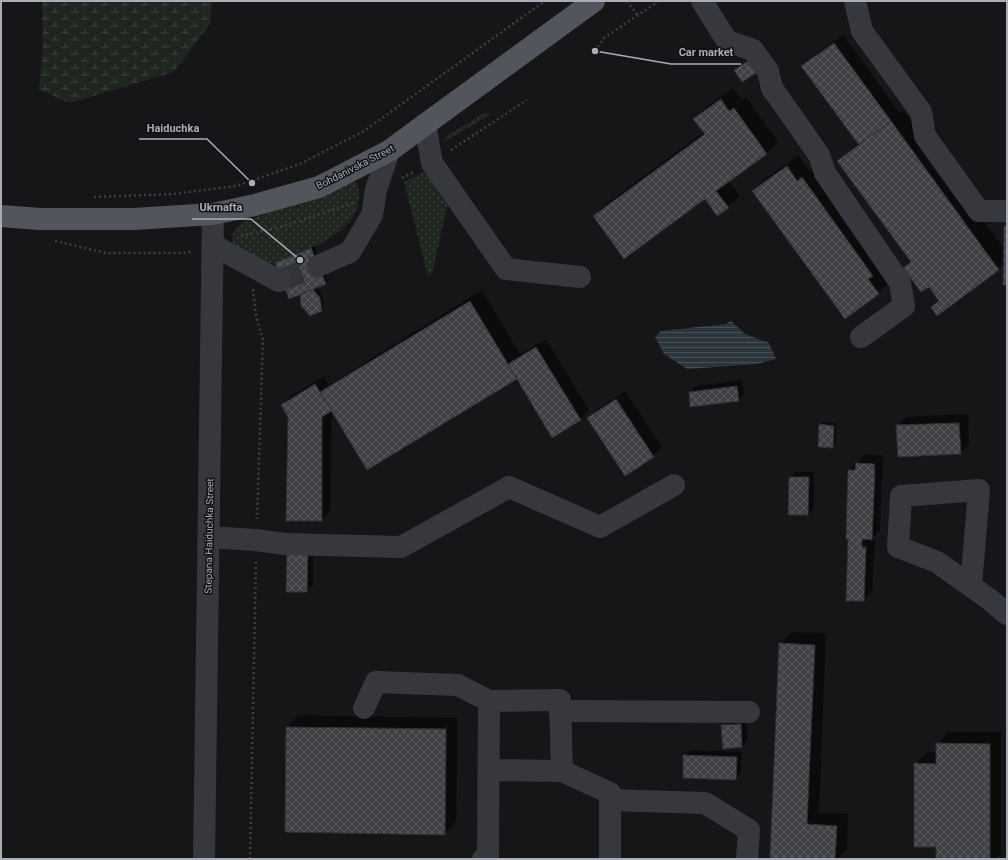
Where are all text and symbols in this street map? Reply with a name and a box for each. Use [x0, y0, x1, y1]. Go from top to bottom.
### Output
callout: Car market [671, 41, 741, 64]
text: Car market [679, 46, 734, 59]
callout: Haiduchka [139, 116, 207, 139]
text: Haiduchka [147, 122, 199, 135]
street label: Bohdanivska Street [314, 143, 396, 191]
callout: Ukrnafta [192, 196, 251, 219]
text: Ukrnafta [200, 201, 242, 214]
street label: Stepana Haiduchka Street [202, 478, 216, 594]

